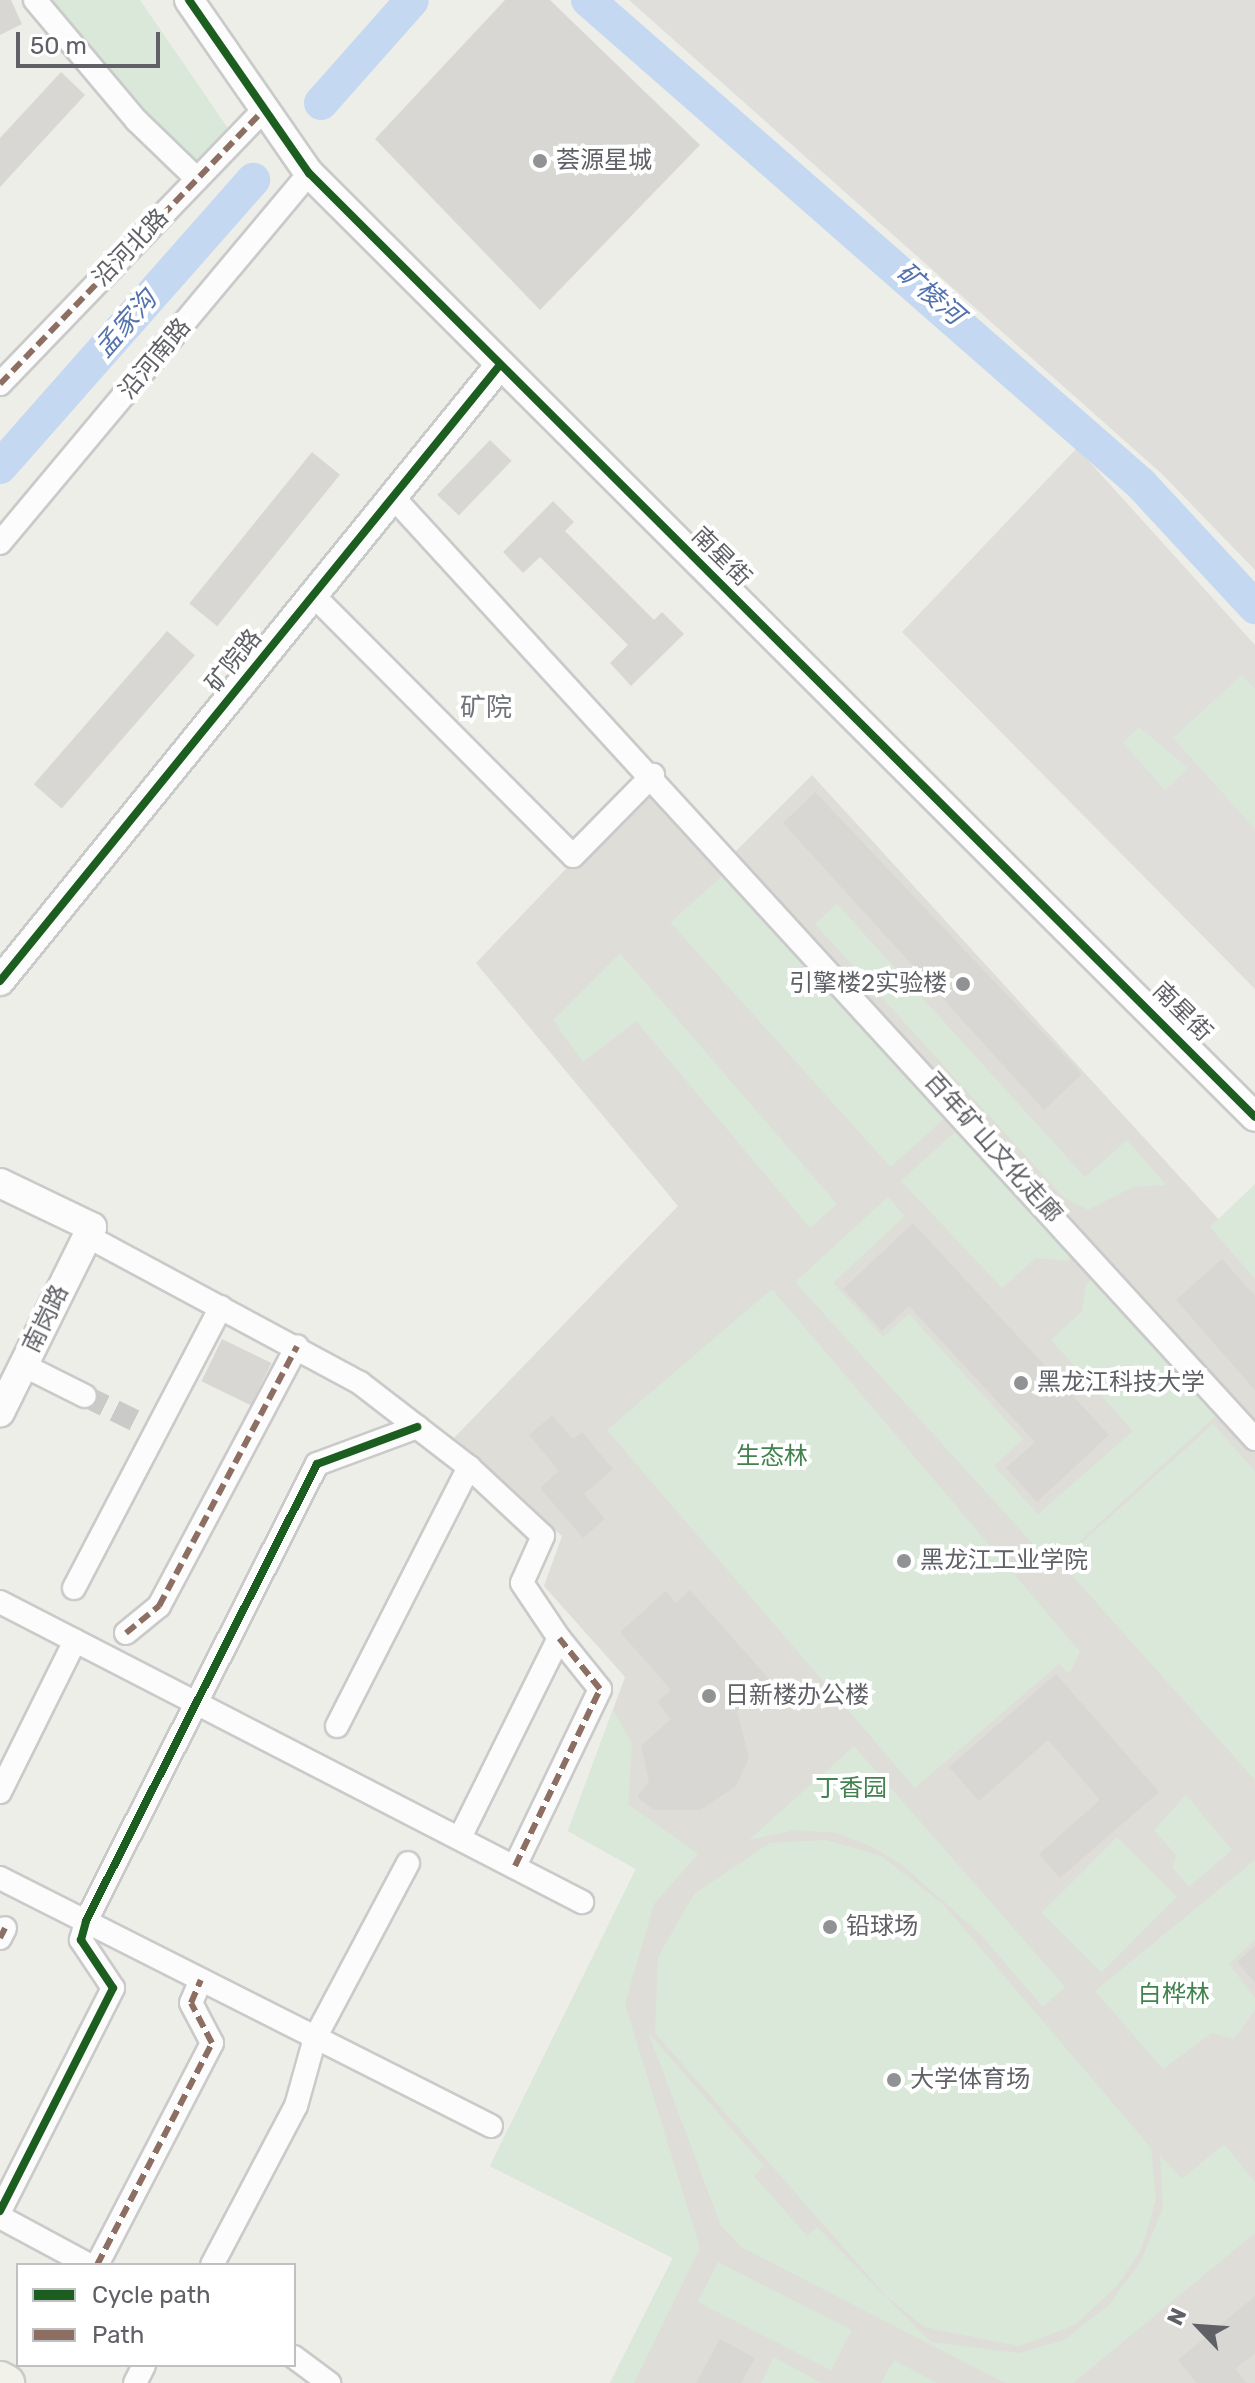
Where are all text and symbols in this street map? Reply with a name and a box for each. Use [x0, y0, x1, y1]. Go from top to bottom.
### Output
scale bar [20, 16, 164, 66]
text: 50 m [30, 32, 87, 60]
place label: 荟源星城 [556, 147, 652, 175]
marker: 荟源星城 [531, 152, 549, 170]
street label: 沿河北路 [87, 203, 175, 293]
water label: 矿棱河 [890, 257, 970, 331]
water label: 孟家沟 [89, 284, 163, 364]
street label: 沿河南路 [113, 313, 197, 405]
street label: 南星街 [685, 521, 757, 593]
street label: 矿院路 [200, 624, 268, 698]
district label: 矿院 [460, 692, 512, 724]
place label: 引擎楼2实验楼 [789, 970, 947, 998]
marker: 引擎楼2实验楼 [954, 975, 972, 993]
street label: 南星街 [1146, 976, 1218, 1048]
street label: 百年矿山文化走廊 [918, 1067, 1068, 1229]
street label: 南岗路 [17, 1280, 75, 1358]
place label: 黑龙江科技大学 [1037, 1369, 1205, 1397]
marker: 黑龙江科技大学 [1012, 1374, 1030, 1392]
park label: 生态林 [736, 1443, 808, 1471]
place label: 黑龙江工业学院 [920, 1547, 1088, 1575]
marker: 黑龙江工业学院 [895, 1552, 913, 1570]
place label: 日新楼办公楼 [725, 1682, 869, 1710]
marker: 日新楼办公楼 [700, 1687, 718, 1705]
park label: 丁香园 [815, 1775, 887, 1803]
place label: 铅球场 [846, 1913, 918, 1941]
marker: 铅球场 [821, 1918, 839, 1936]
park label: 白桦林 [1138, 1981, 1210, 2009]
place label: 大学体育场 [910, 2066, 1030, 2094]
marker: 大学体育场 [885, 2071, 903, 2089]
legend [16, 2263, 296, 2367]
text: Cycle path [92, 2281, 211, 2309]
north arrow [1159, 2287, 1239, 2367]
text: N [1161, 2304, 1192, 2330]
text: Path [92, 2321, 144, 2349]

